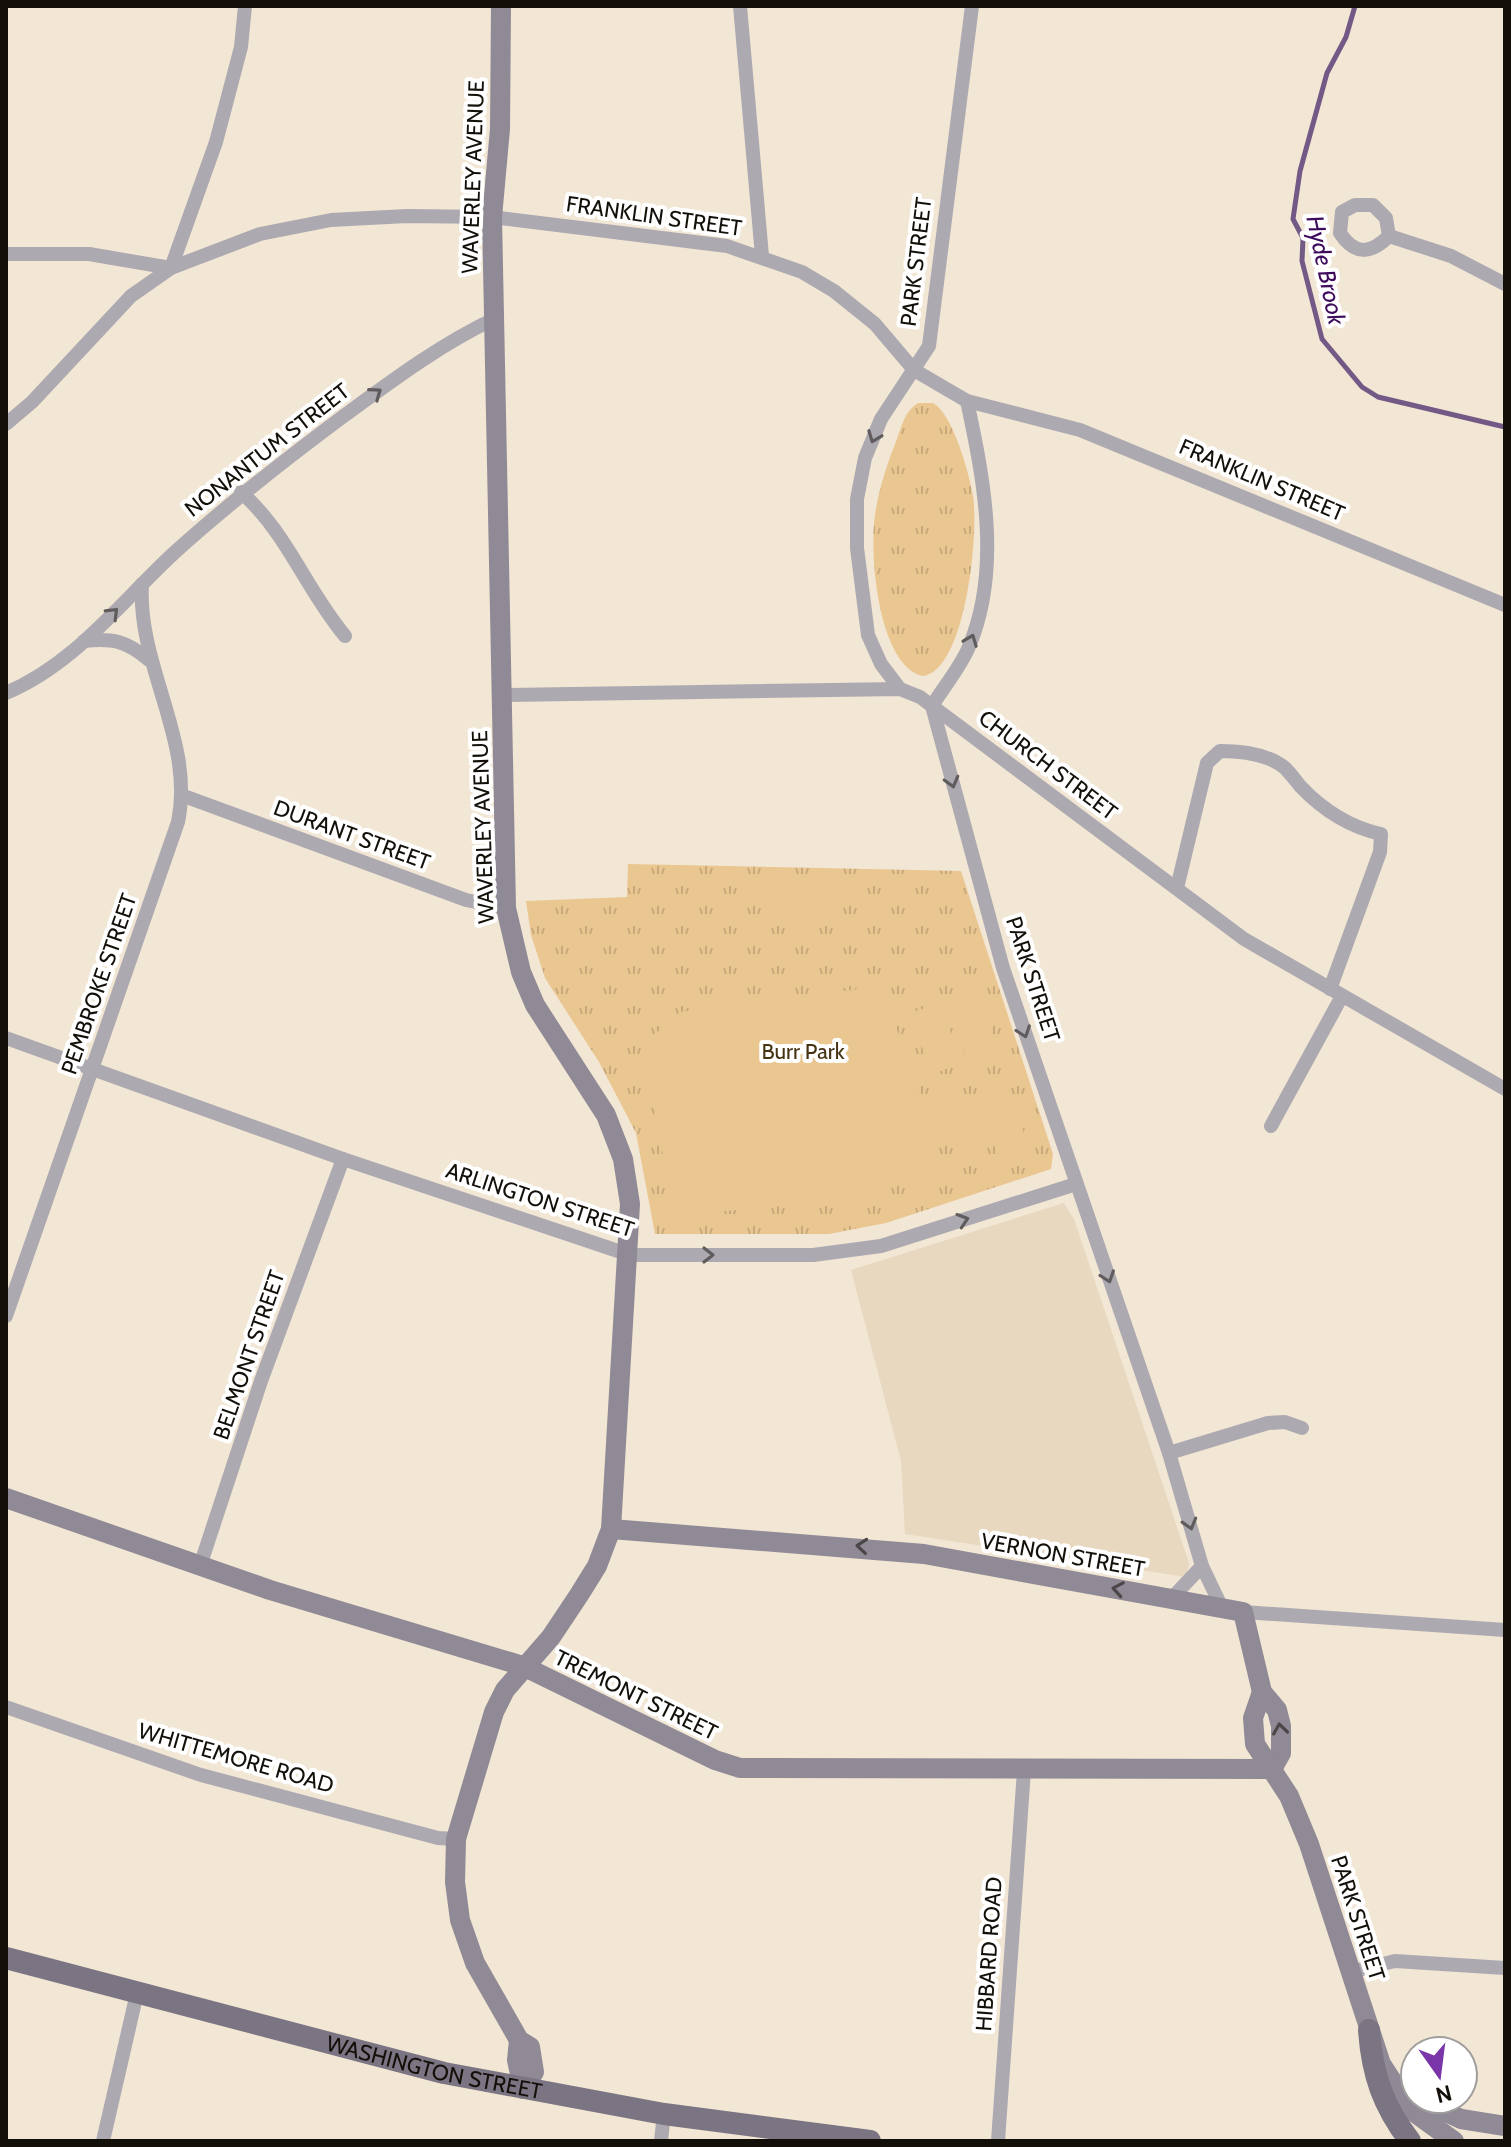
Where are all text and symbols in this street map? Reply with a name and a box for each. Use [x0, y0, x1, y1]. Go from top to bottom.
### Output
street label: WAVERLEY AVENUE [456, 80, 490, 274]
street label: FRANKLIN STREET [564, 190, 744, 242]
street label: PARK STREET [895, 196, 937, 328]
water label: Hyde Brook [1300, 213, 1352, 328]
street label: NONANTUM STREET [179, 377, 355, 523]
one-way arrow [367, 388, 381, 402]
one-way arrow [867, 429, 883, 443]
street label: FRANKLIN STREET [1175, 433, 1349, 527]
one-way arrow [104, 608, 118, 623]
one-way arrow [961, 634, 978, 648]
street label: CHURCH STREET [973, 704, 1123, 826]
street label: WAVERLEY AVENUE [466, 730, 500, 924]
one-way arrow [942, 774, 959, 788]
street label: DURANT STREET [270, 794, 434, 876]
street label: PEMBROKE STREET [55, 890, 143, 1078]
street label: PARK STREET [1000, 913, 1066, 1045]
one-way arrow [1014, 1024, 1031, 1038]
park label: Burr Park [761, 1038, 845, 1065]
street label: ARLINGTON STREET [443, 1157, 638, 1243]
one-way arrow [955, 1214, 969, 1230]
one-way arrow [702, 1246, 715, 1264]
street label: BELMONT STREET [207, 1267, 291, 1443]
one-way arrow [1099, 1270, 1115, 1284]
one-way arrow [1181, 1517, 1197, 1531]
street label: VERNON STREET [979, 1527, 1147, 1583]
one-way arrow [855, 1538, 868, 1555]
one-way arrow [1111, 1582, 1125, 1599]
street label: TREMONT STREET [550, 1644, 722, 1746]
street label: WHITTEMORE ROAD [135, 1717, 337, 1799]
one-way arrow [1272, 1722, 1289, 1735]
street label: PARK STREET [1325, 1852, 1391, 1984]
street label: HIBBARD ROAD [970, 1876, 1008, 2032]
street label: WASHINGTON STREET [323, 2029, 544, 2105]
north arrow [1399, 2035, 1479, 2115]
text: N [1433, 2079, 1455, 2109]

